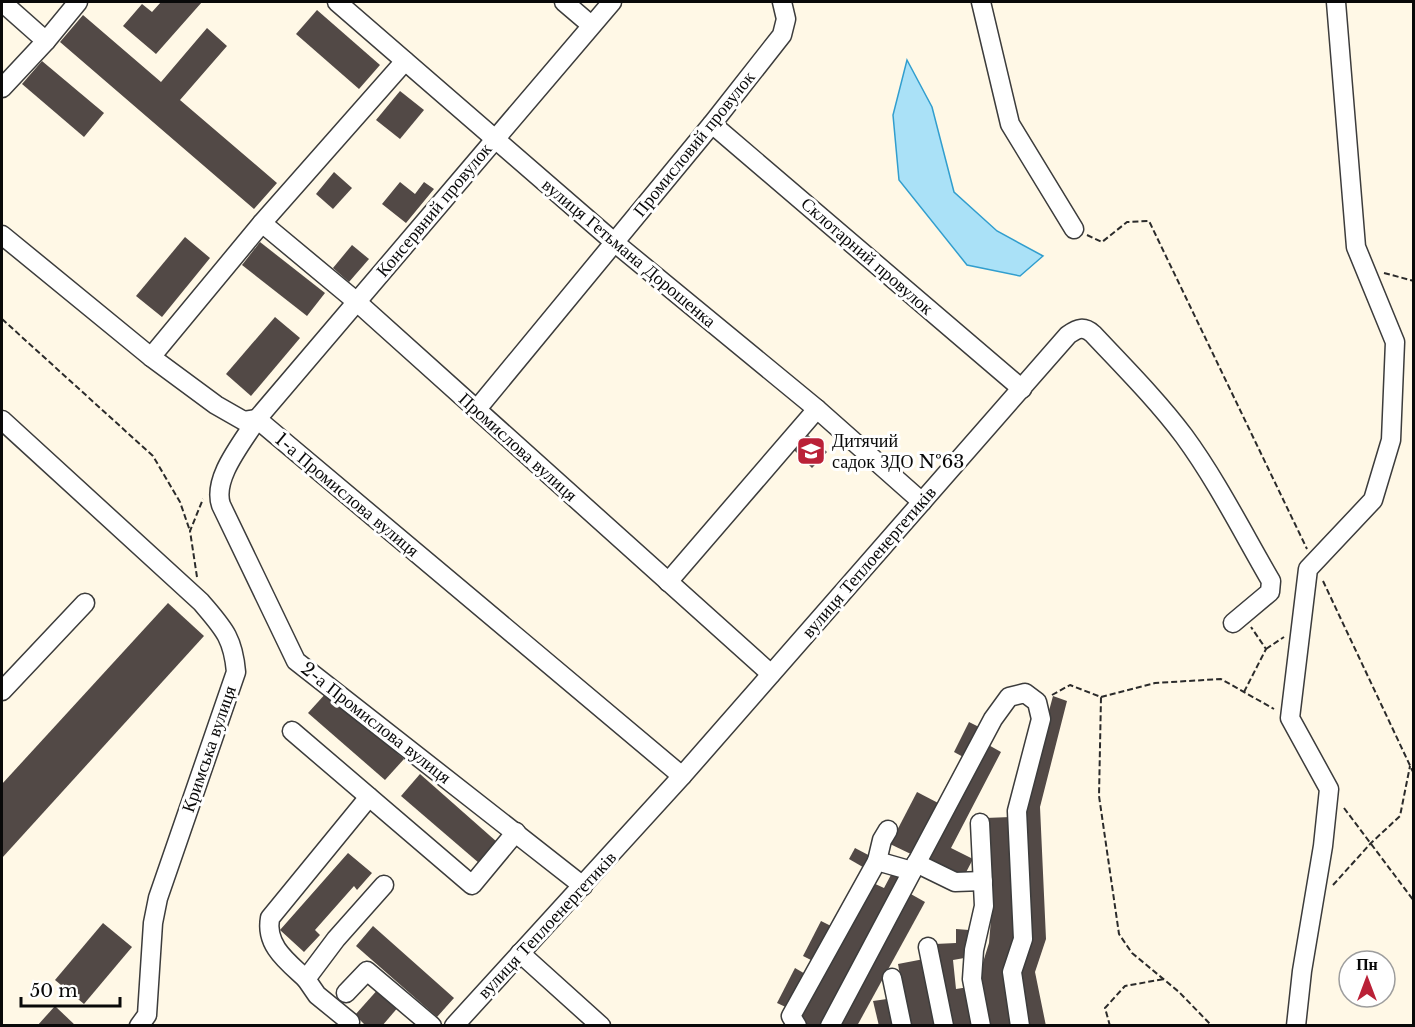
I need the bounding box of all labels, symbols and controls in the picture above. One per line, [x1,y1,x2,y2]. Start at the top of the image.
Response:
street label: Промисловий провулок [628,67,760,221]
street label: Консервний провулок [372,138,497,281]
street label: вулиця Гетьмана Дорошенка [538,174,720,332]
street label: Склотарний провулок [796,193,938,320]
street label: Промислова вулиця [454,388,582,506]
street label: 1-а Промислова вулиця [271,428,423,562]
place label: Дитячий садок ЗДО №63 [832,430,964,473]
school or university icon: Дитячий садок ЗДО №63 [795,435,827,467]
street label: вулиця Теплоенергетиків [797,482,941,642]
street label: 2-а Промислова вулиця [297,658,455,788]
street label: Кримська вулиця [177,683,241,815]
street label: вулиця Теплоенергетиків [473,847,621,1003]
north arrow [1337,949,1397,1009]
text: Пн [1356,954,1378,974]
scale bar [21,970,120,1008]
text: 50 m [30,980,78,1002]

